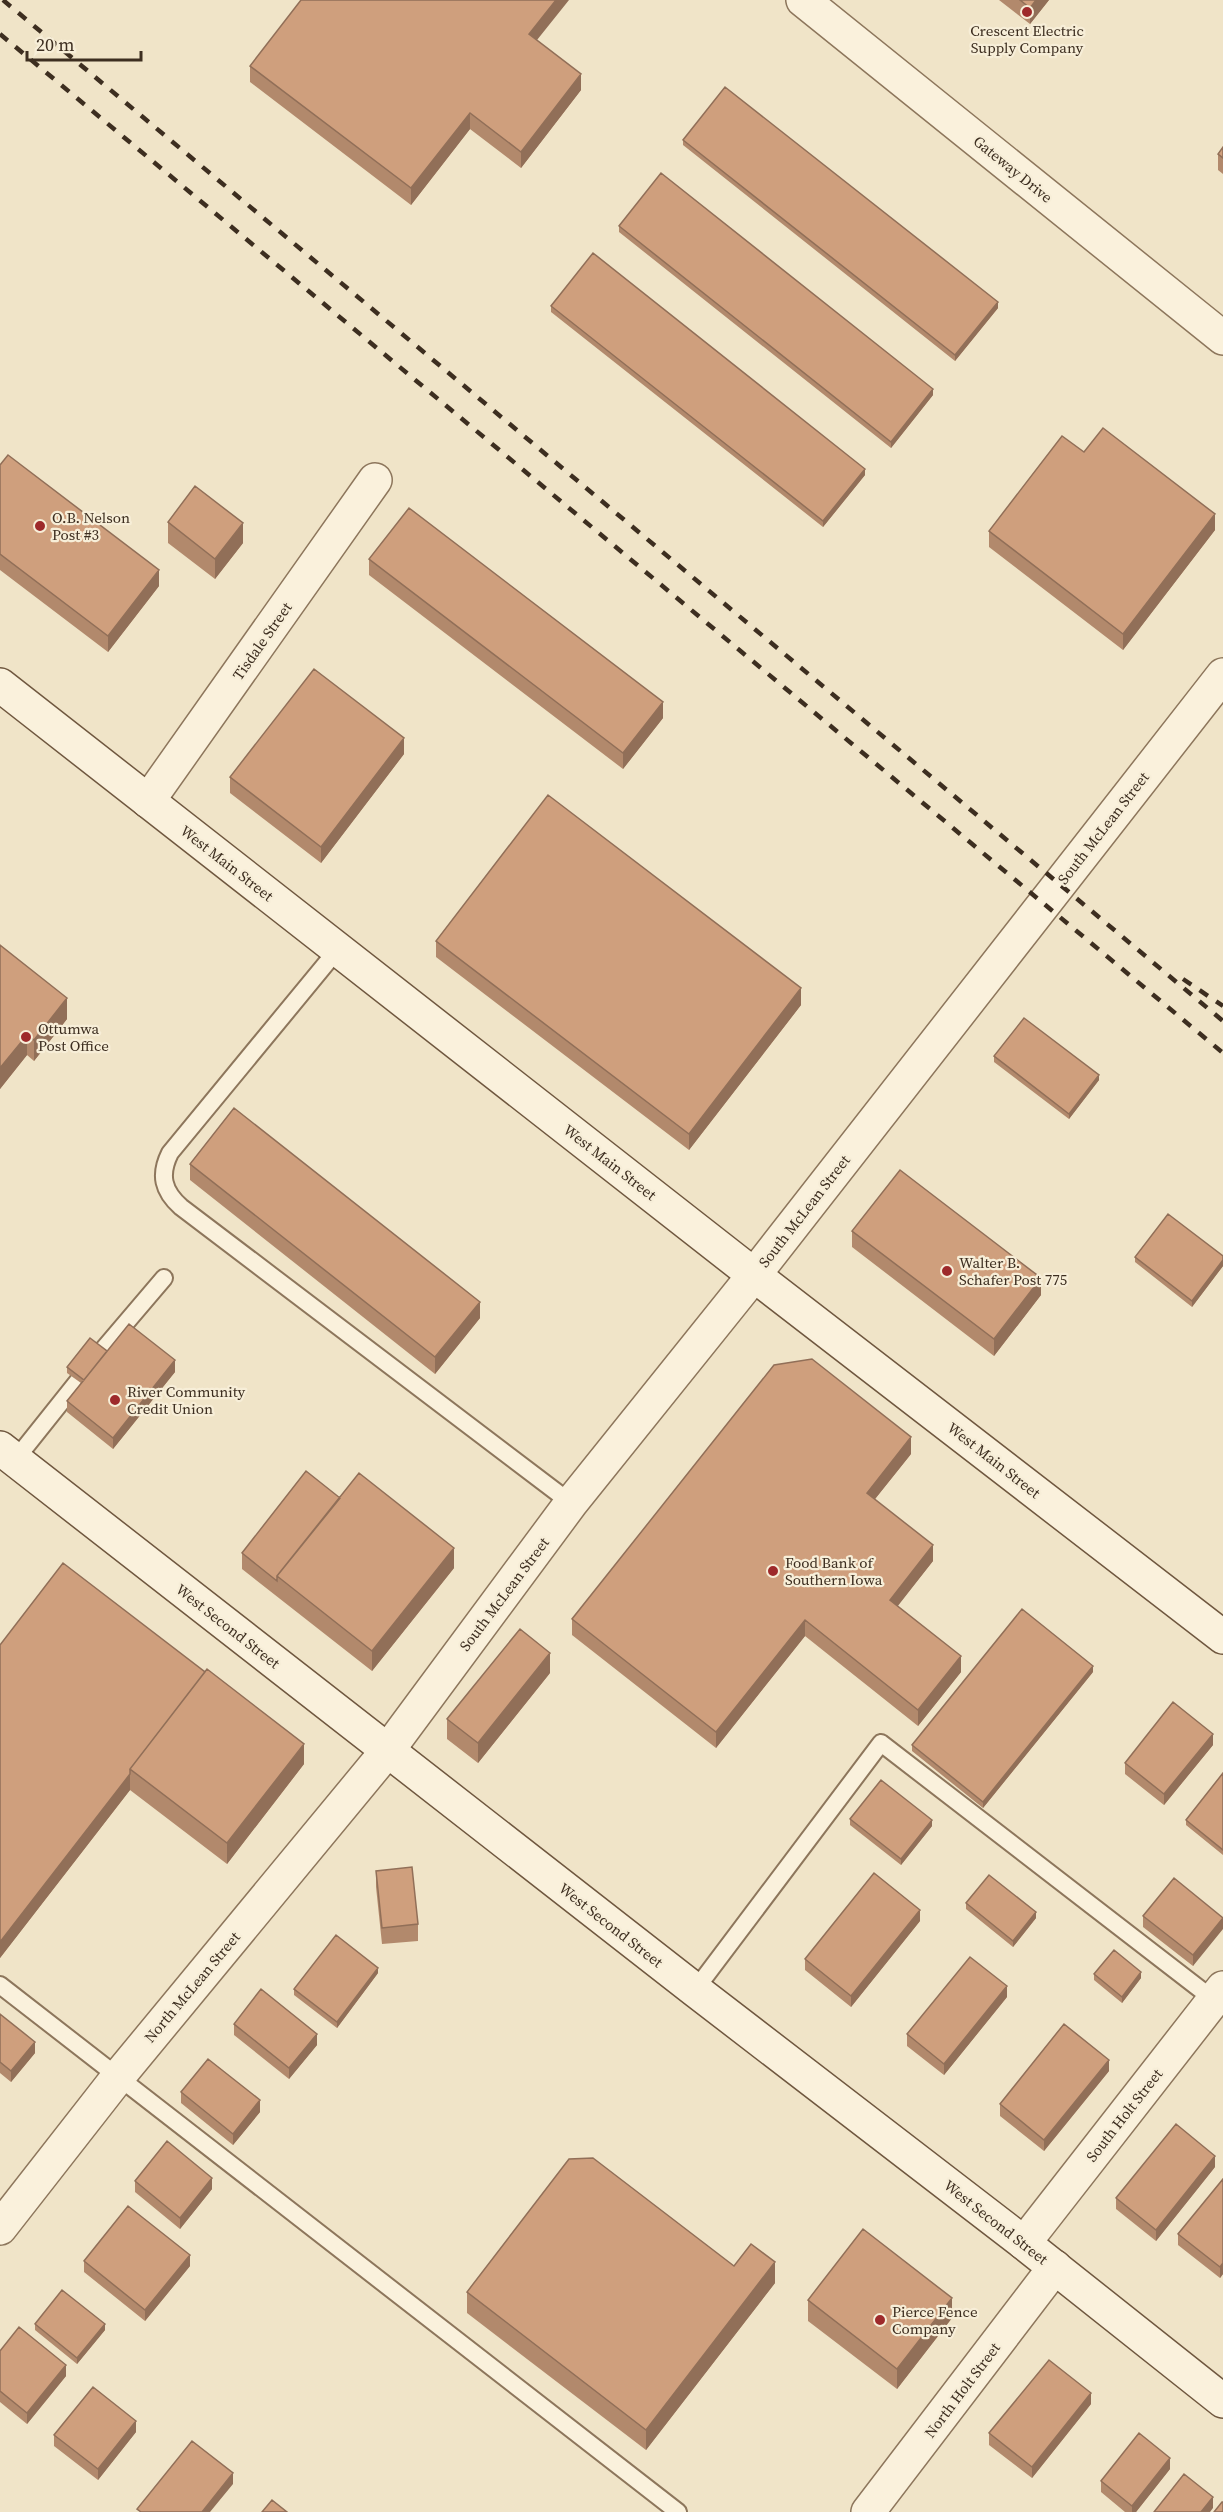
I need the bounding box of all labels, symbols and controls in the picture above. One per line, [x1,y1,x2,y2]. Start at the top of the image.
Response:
marker: Crescent Electric Supply Company [1020,5,1034,19]
place label: Crescent Electric Supply Company [970,20,1084,58]
scale bar [27,24,141,62]
text: 20 m [36,32,74,57]
street label: Gateway Drive [969,131,1057,208]
place label: O.B. Nelson Post #3 [52,507,130,545]
marker: O.B. Nelson Post #3 [33,519,47,533]
street label: Tisdale Street [227,598,297,684]
street label: South McLean Street [1052,767,1154,889]
street label: West Main Street [176,820,278,906]
place label: Ottumwa Post Office [38,1018,109,1056]
marker: Ottumwa Post Office [19,1030,33,1044]
street label: West Main Street [559,1119,661,1205]
street label: South McLean Street [753,1150,855,1272]
place label: Walter B. Schafer Post 775 [959,1252,1067,1290]
marker: Walter B. Schafer Post 775 [940,1264,954,1278]
place label: River Community Credit Union [127,1381,246,1419]
marker: River Community Credit Union [108,1393,122,1407]
street label: West Main Street [943,1417,1045,1503]
street label: South McLean Street [454,1533,554,1655]
place label: Food Bank of Southern Iowa [785,1552,883,1590]
marker: Food Bank of Southern Iowa [766,1564,780,1578]
street label: West Second Street [172,1579,284,1673]
street label: West Second Street [555,1878,667,1972]
street label: North McLean Street [139,1927,245,2047]
street label: South Holt Street [1081,2064,1167,2166]
street label: West Second Street [940,2175,1052,2269]
place label: Pierce Fence Company [892,2301,978,2339]
marker: Pierce Fence Company [873,2313,887,2327]
street label: North Holt Street [919,2338,1005,2442]

